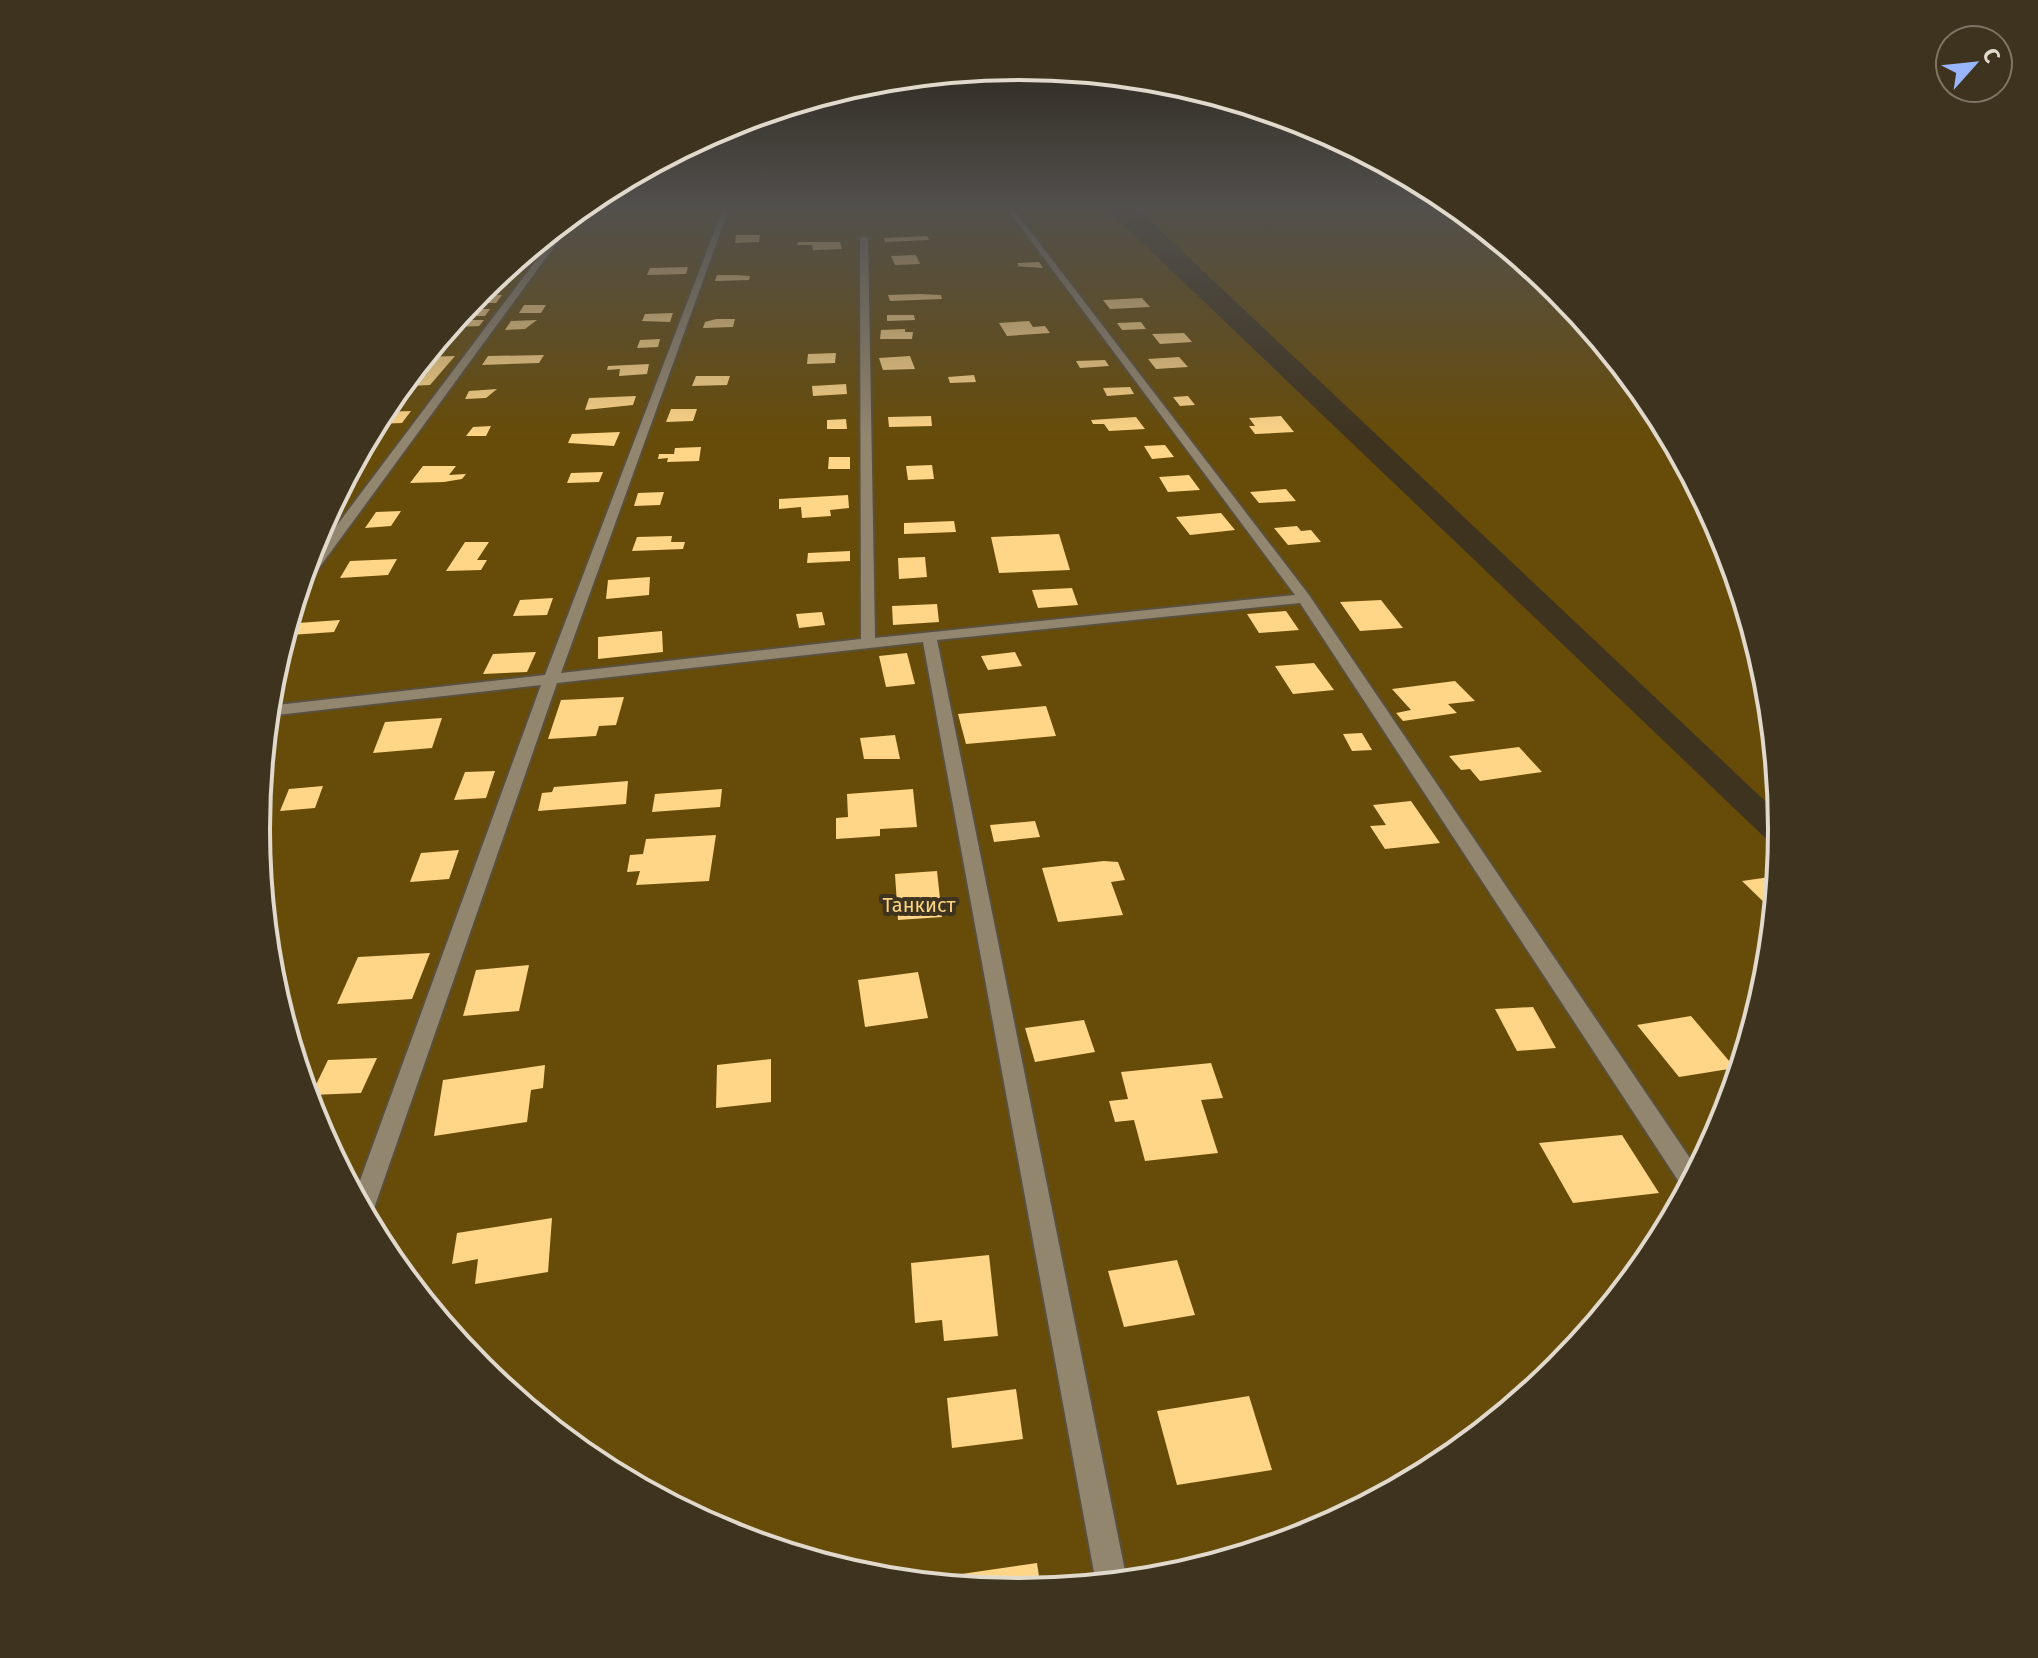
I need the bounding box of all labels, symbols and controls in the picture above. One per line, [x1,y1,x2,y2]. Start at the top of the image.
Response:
north arrow [1934,24,2014,104]
text: С [1976,43,2006,67]
park label: Танкист [882,893,956,917]

